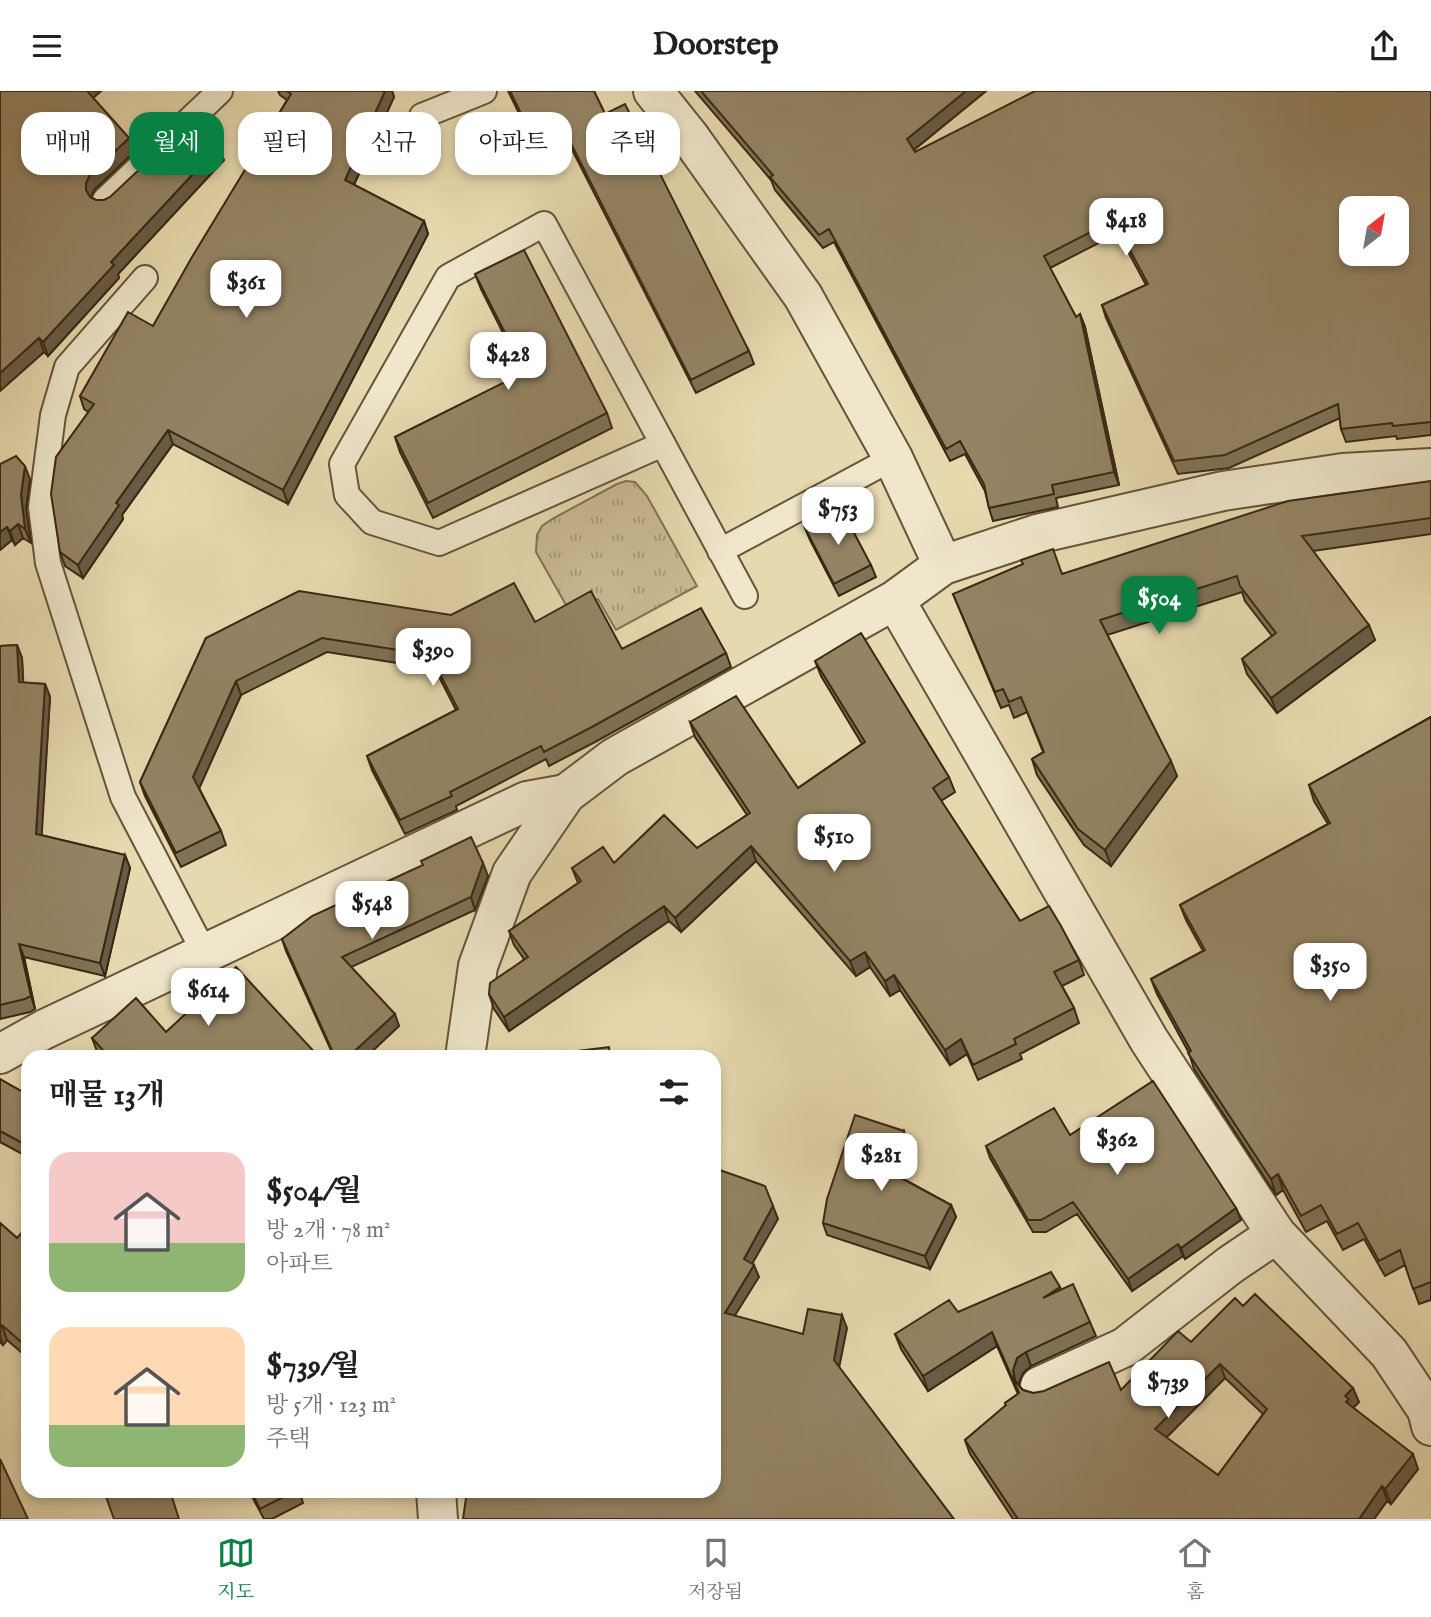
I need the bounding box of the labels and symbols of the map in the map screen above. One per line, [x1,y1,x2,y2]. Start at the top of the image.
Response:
north arrow [1339,196,1409,266]
pin: $418 [1085,199,1167,258]
pin: $361 [205,261,287,320]
pin: $428 [467,333,549,392]
pin: $753 [797,487,879,547]
pin: $504 [1118,577,1200,636]
pin: $390 [392,629,474,688]
pin: $510 [793,815,875,874]
pin: $548 [331,881,413,941]
pin: $350 [1289,943,1371,1003]
pin: $614 [167,969,249,1028]
pin: $362 [1076,1117,1158,1177]
pin: $281 [840,1133,922,1193]
pin: $739 [1127,1361,1209,1420]

